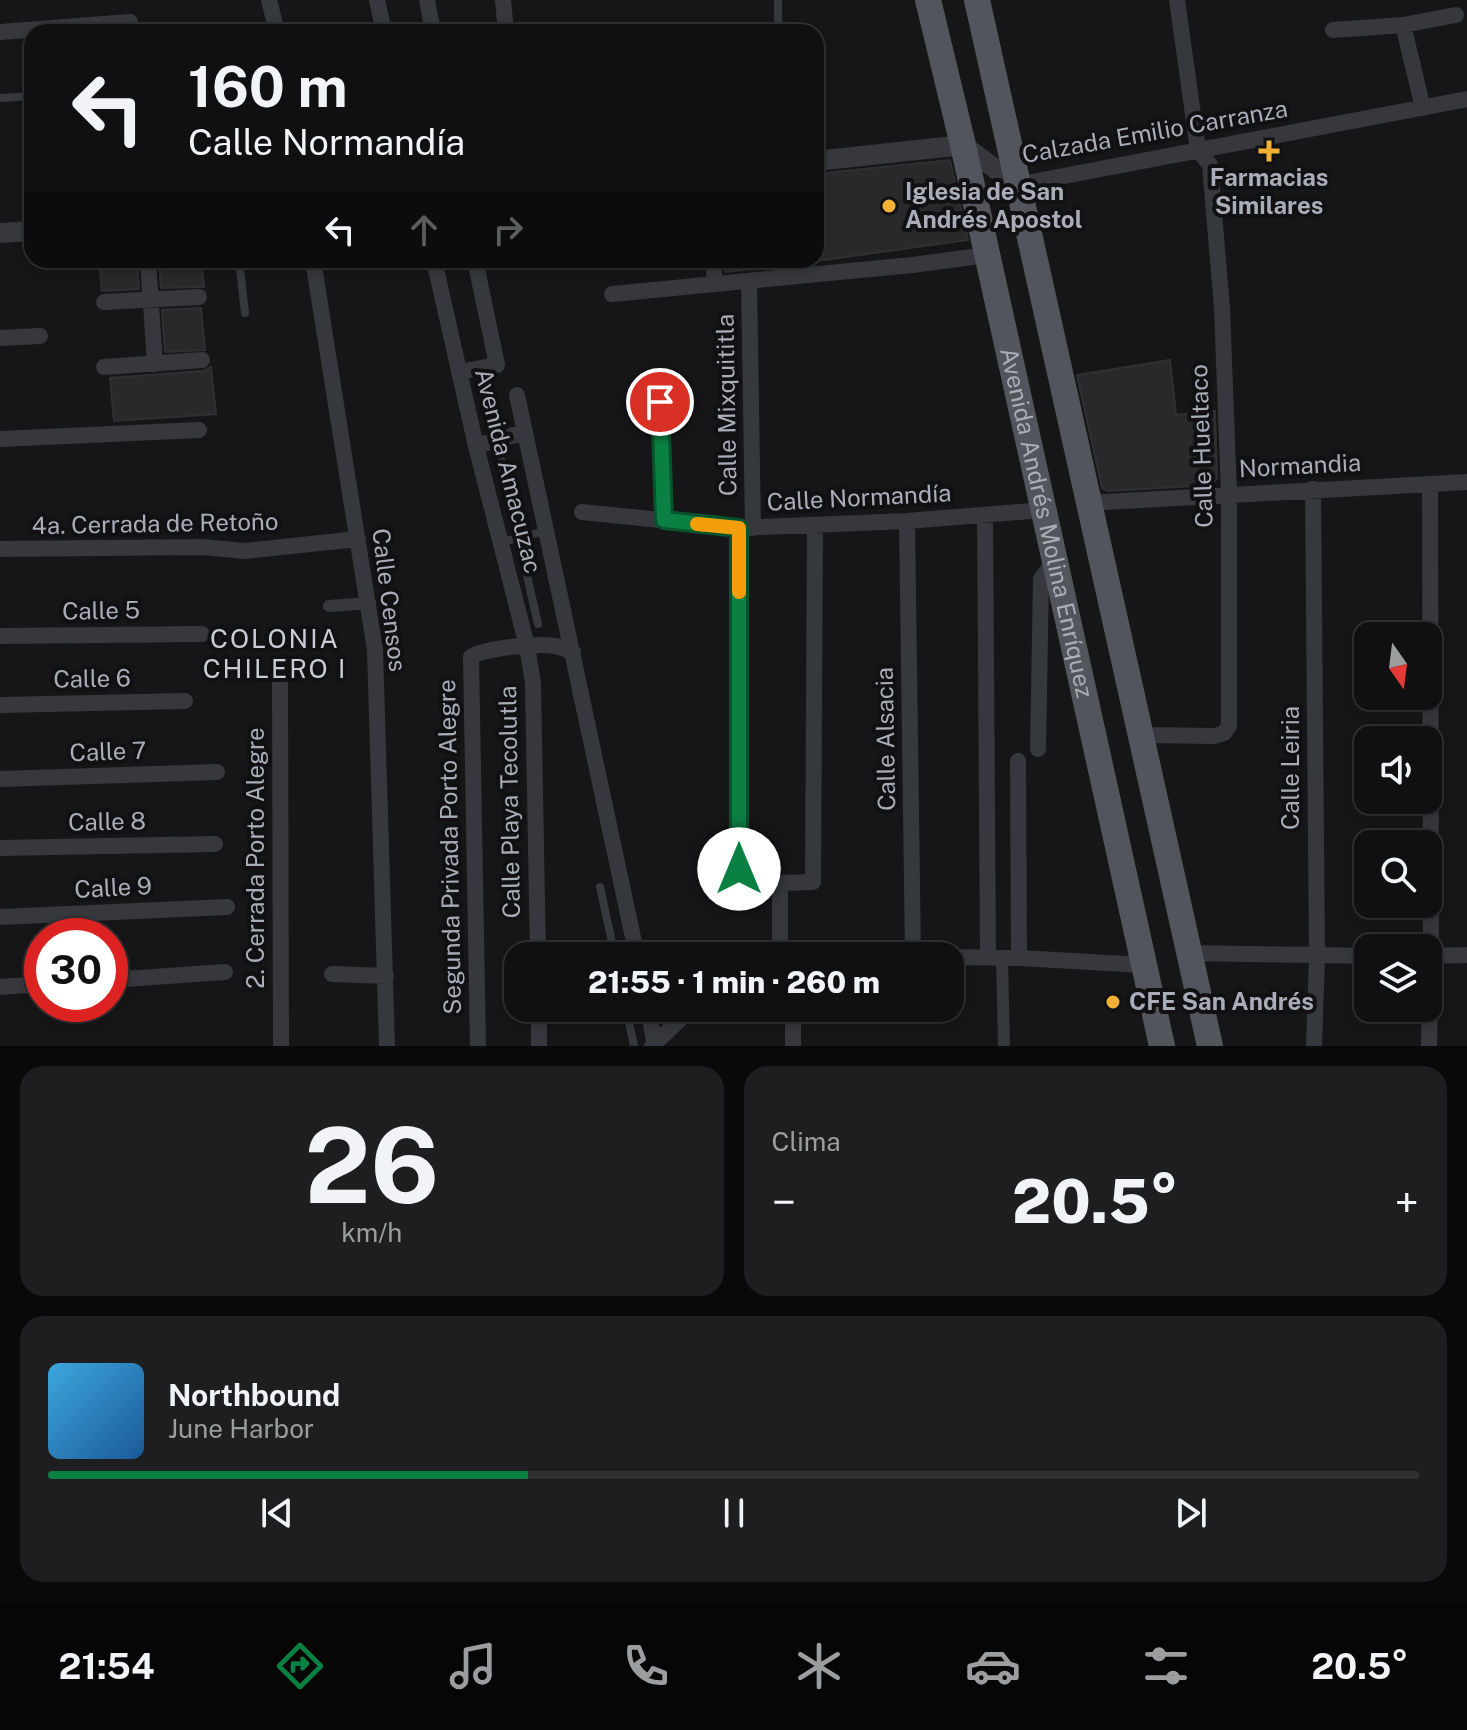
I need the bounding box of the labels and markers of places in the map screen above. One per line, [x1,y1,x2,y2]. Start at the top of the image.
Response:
marker: Farmacias Similares [1260,142,1278,160]
place label: Farmacias Similares [1210,163,1328,219]
place label: Iglesia de San Andrés Apostol [905,177,1083,233]
marker: Iglesia de San Andrés Apostol [880,197,898,215]
pin [626,368,694,436]
place label: CFE San Andrés [1129,987,1314,1015]
marker: CFE San Andrés [1104,993,1122,1011]

